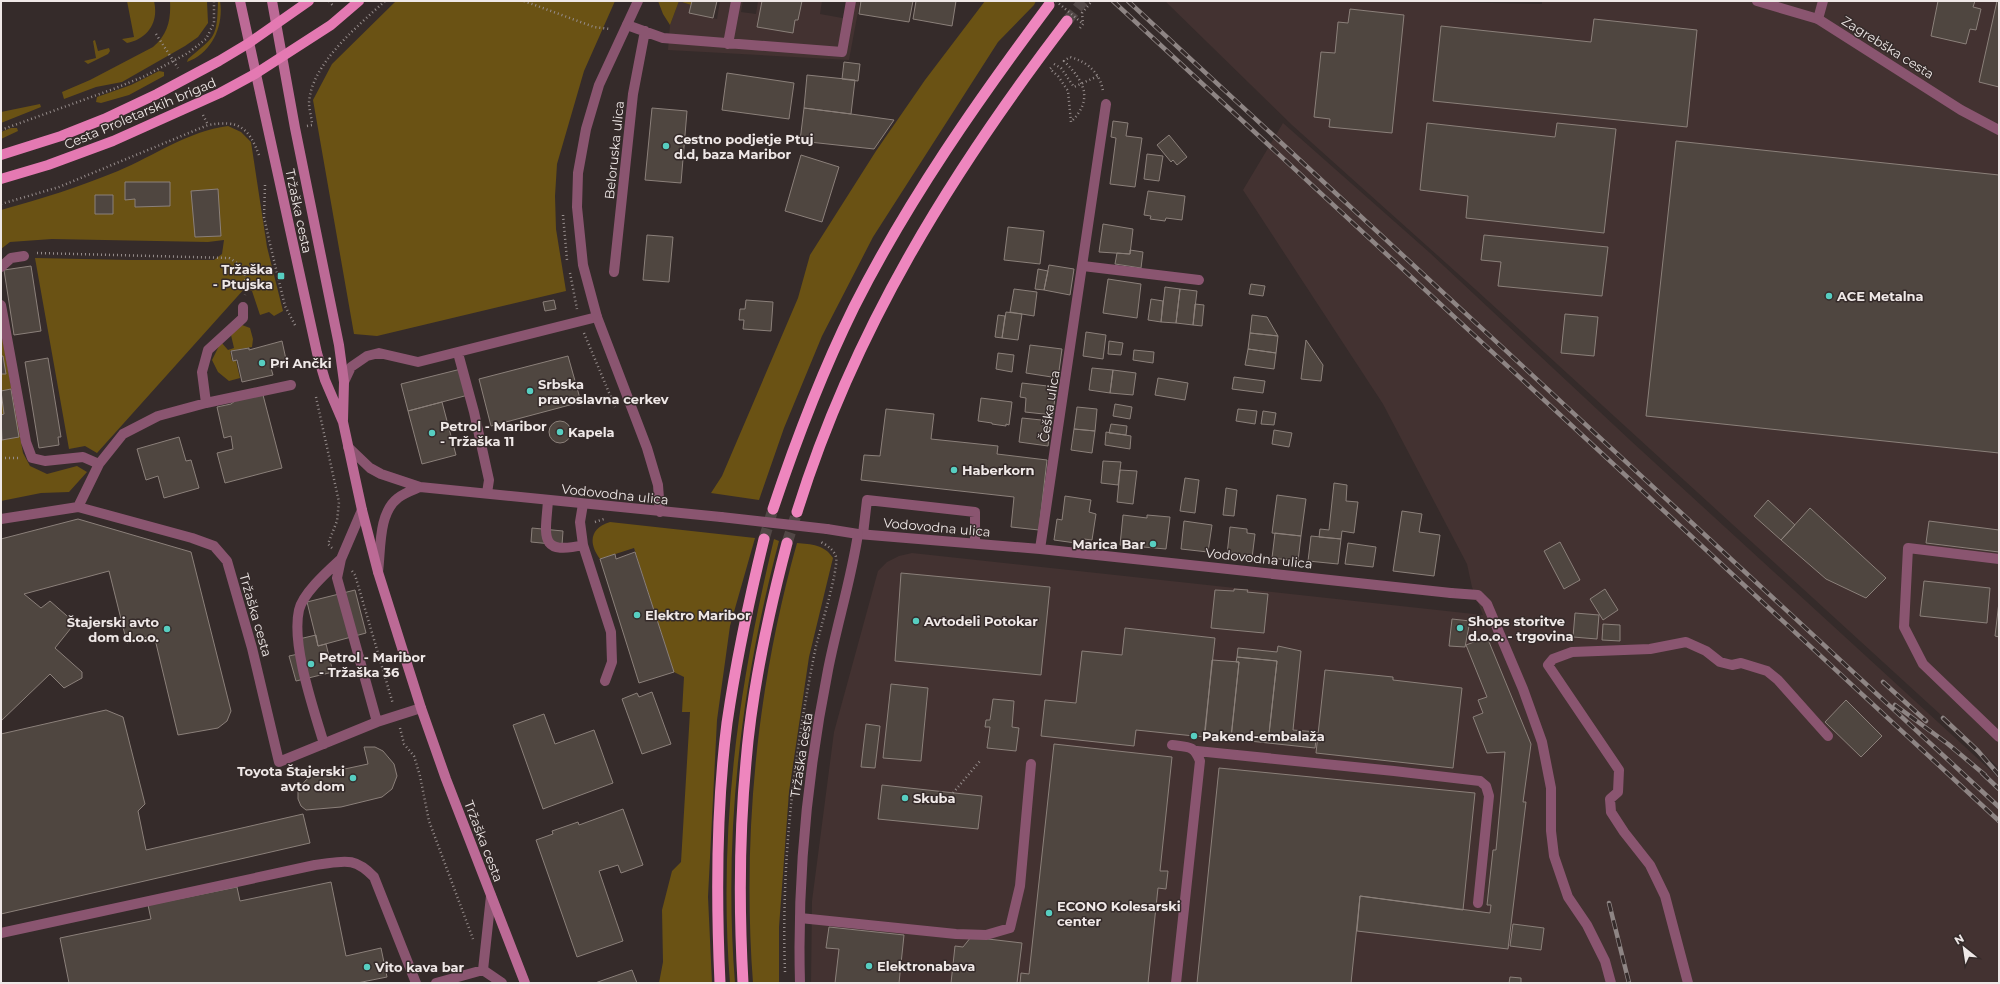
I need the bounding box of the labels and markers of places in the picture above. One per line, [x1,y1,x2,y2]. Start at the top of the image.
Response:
place label: Cestno podjetje Ptuj d.d, baza Maribor [674,131,814,162]
marker: Cestno podjetje Ptuj d.d, baza Maribor [661,141,671,151]
place label: Tržaška - Ptujska [213,261,273,292]
marker: Tržaška - Ptujska [276,271,286,281]
place label: ACE Metalna [1836,288,1924,304]
marker: ACE Metalna [1824,291,1834,301]
place label: Pri Ančki [270,355,332,371]
marker: Pri Ančki [257,358,267,368]
place label: Srbska pravoslavna cerkev [538,376,669,407]
marker: Srbska pravoslavna cerkev [525,386,535,396]
place label: Petrol - Maribor - Tržaška 11 [440,418,547,449]
place label: Kapela [568,424,615,440]
marker: Kapela [555,427,565,437]
marker: Petrol - Maribor - Tržaška 11 [427,428,437,438]
place label: Haberkorn [962,462,1035,478]
marker: Haberkorn [949,465,959,475]
place label: Marica Bar [1072,536,1145,552]
marker: Marica Bar [1148,539,1158,549]
place label: Elektro Maribor [645,607,751,623]
marker: Elektro Maribor [632,610,642,620]
place label: Avtodeli Potokar [923,613,1038,629]
place label: Shops storitve d.o.o. - trgovina [1468,613,1574,644]
place label: Štajerski avto dom d.o.o. [67,614,159,645]
marker: Avtodeli Potokar [911,616,921,626]
marker: Shops storitve d.o.o. - trgovina [1455,623,1465,633]
marker: Štajerski avto dom d.o.o. [162,624,172,634]
place label: Petrol - Maribor - Tržaška 36 [319,649,426,680]
marker: Petrol - Maribor - Tržaška 36 [306,659,316,669]
place label: Pakend-embalaža [1202,728,1325,744]
marker: Pakend-embalaža [1189,731,1199,741]
place label: Toyota Štajerski avto dom [237,763,345,794]
marker: Toyota Štajerski avto dom [348,773,358,783]
place label: Skuba [913,790,955,806]
marker: Skuba [900,793,910,803]
place label: ECONO Kolesarski center [1057,898,1181,929]
marker: ECONO Kolesarski center [1044,908,1054,918]
place label: Elektronabava [877,958,975,974]
place label: Vito kava bar [374,959,465,975]
marker: Elektronabava [864,961,874,971]
marker: Vito kava bar [362,962,372,972]

